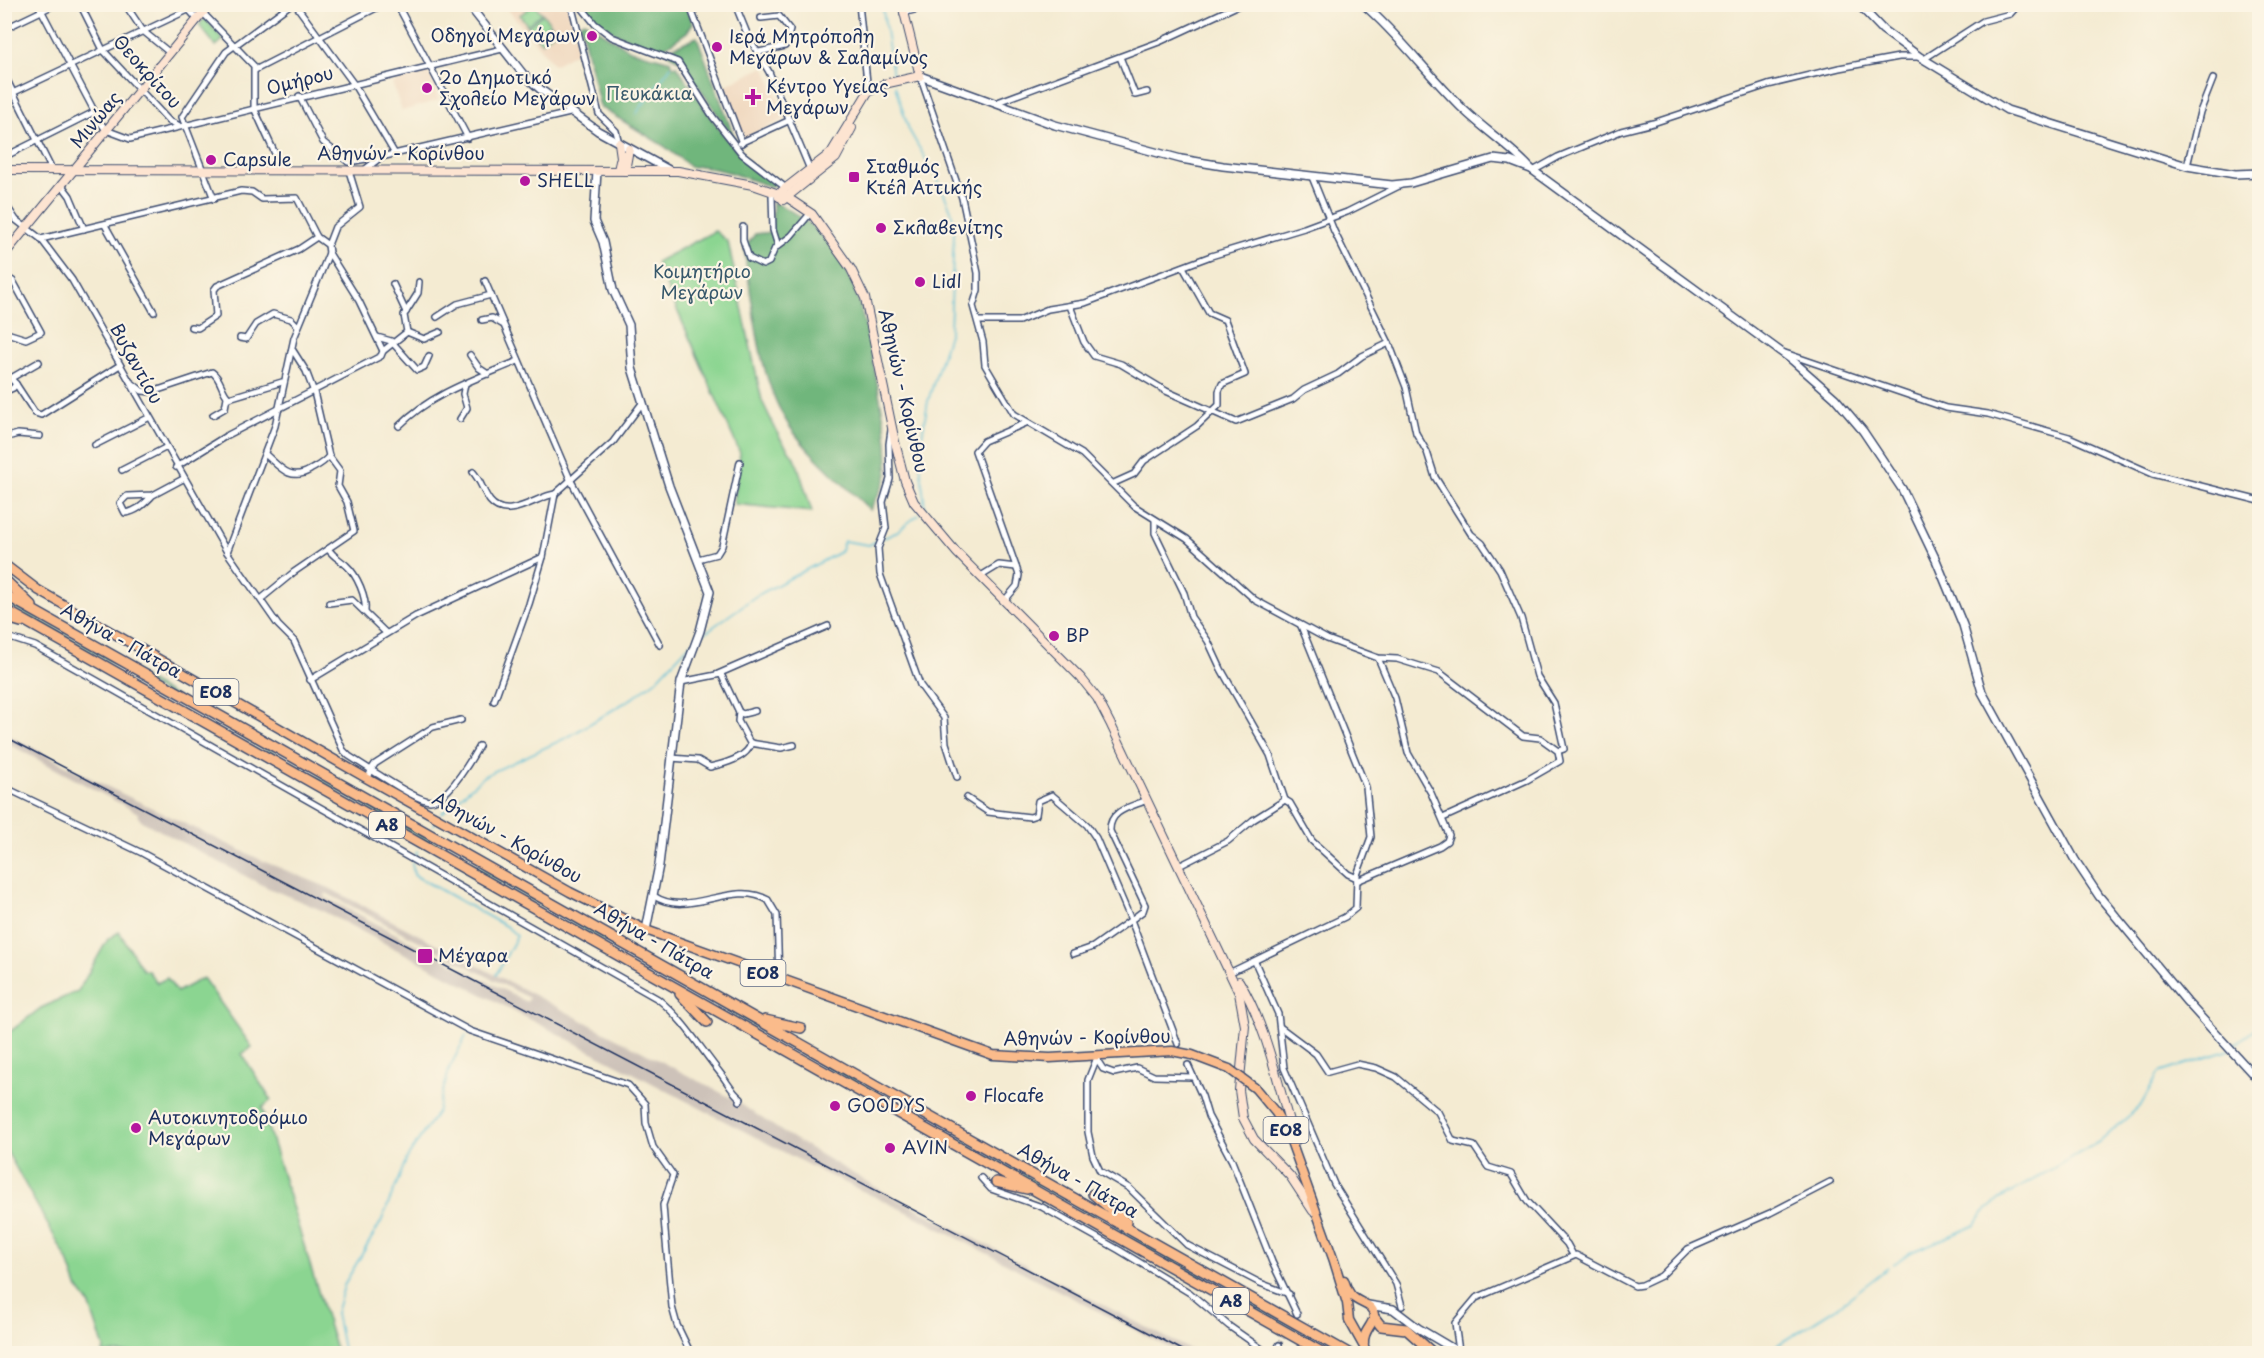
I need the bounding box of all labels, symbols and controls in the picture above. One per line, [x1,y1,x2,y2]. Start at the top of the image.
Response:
place label: Οδηγοί Μεγάρων [431,21,580,48]
place label: Ιερά Μητρόπολη Μεγάρων & Σαλαμίνος [729,22,928,70]
street label: Θεοκρίτου [108,28,189,114]
marker: Οδηγοί Μεγάρων [585,29,599,43]
marker: Ιερά Μητρόπολη Μεγάρων & Σαλαμίνος [710,40,724,54]
street label: Ομήρου [263,58,336,101]
place label: 2ο Δημοτικό Σχολείο Μεγάρων [439,63,596,111]
place label: Κέντρο Υγείας Μεγάρων [766,72,888,120]
park label: Πευκάκια [606,79,693,106]
marker: 2ο Δημοτικό Σχολείο Μεγάρων [420,81,434,95]
street label: Μινώας [63,85,127,153]
marker: Κέντρο Υγείας Μεγάρων [744,88,762,106]
street label: Αθηνών - Κορίνθου [317,139,485,166]
place label: Capsule [223,145,292,172]
place label: Σταθμός Κτέλ Αττικής [866,152,982,200]
marker: Capsule [204,153,218,167]
place label: SHELL [537,166,594,193]
marker: Σταθμός Κτέλ Αττικής [847,170,861,184]
marker: SHELL [518,174,532,188]
place label: Σκλαβενίτης [893,213,1003,240]
marker: Σκλαβενίτης [874,221,888,235]
park label: Κοιμητήριο Μεγάρων [653,257,751,305]
place label: Lidl [932,267,962,294]
marker: Lidl [913,275,927,289]
street label: Αθηνών - Κορίνθου [872,306,936,475]
street label: Βυζαντίου [104,318,170,408]
street label: Αθήνα - Πάτρα [56,595,187,684]
place label: BP [1066,621,1089,648]
marker: BP [1047,629,1061,643]
road number: ΕΟ8 [194,679,238,705]
street label: Αθηνών - Κορίνθου [428,784,587,889]
road number: Α8 [369,812,405,838]
street label: Αθήνα - Πάτρα [590,894,720,985]
place label: Μέγαρα [438,941,509,968]
marker: Μέγαρα [416,947,434,965]
road number: ΕΟ8 [740,960,786,986]
street label: Αθηνών - Κορίνθου [1003,1022,1171,1051]
place label: Flocafe [983,1081,1044,1108]
marker: Flocafe [964,1089,978,1103]
place label: GOODYS [847,1091,925,1118]
marker: GOODYS [828,1099,842,1113]
place label: Αυτοκινητοδρόμιο Μεγάρων [148,1103,308,1151]
road number: ΕΟ8 [1264,1117,1308,1143]
marker: Αυτοκινητοδρόμιο Μεγάρων [129,1121,143,1135]
place label: AVIN [902,1133,948,1160]
street label: Αθήνα - Πάτρα [1013,1135,1144,1224]
marker: AVIN [883,1141,897,1155]
road number: Α8 [1213,1288,1249,1314]

